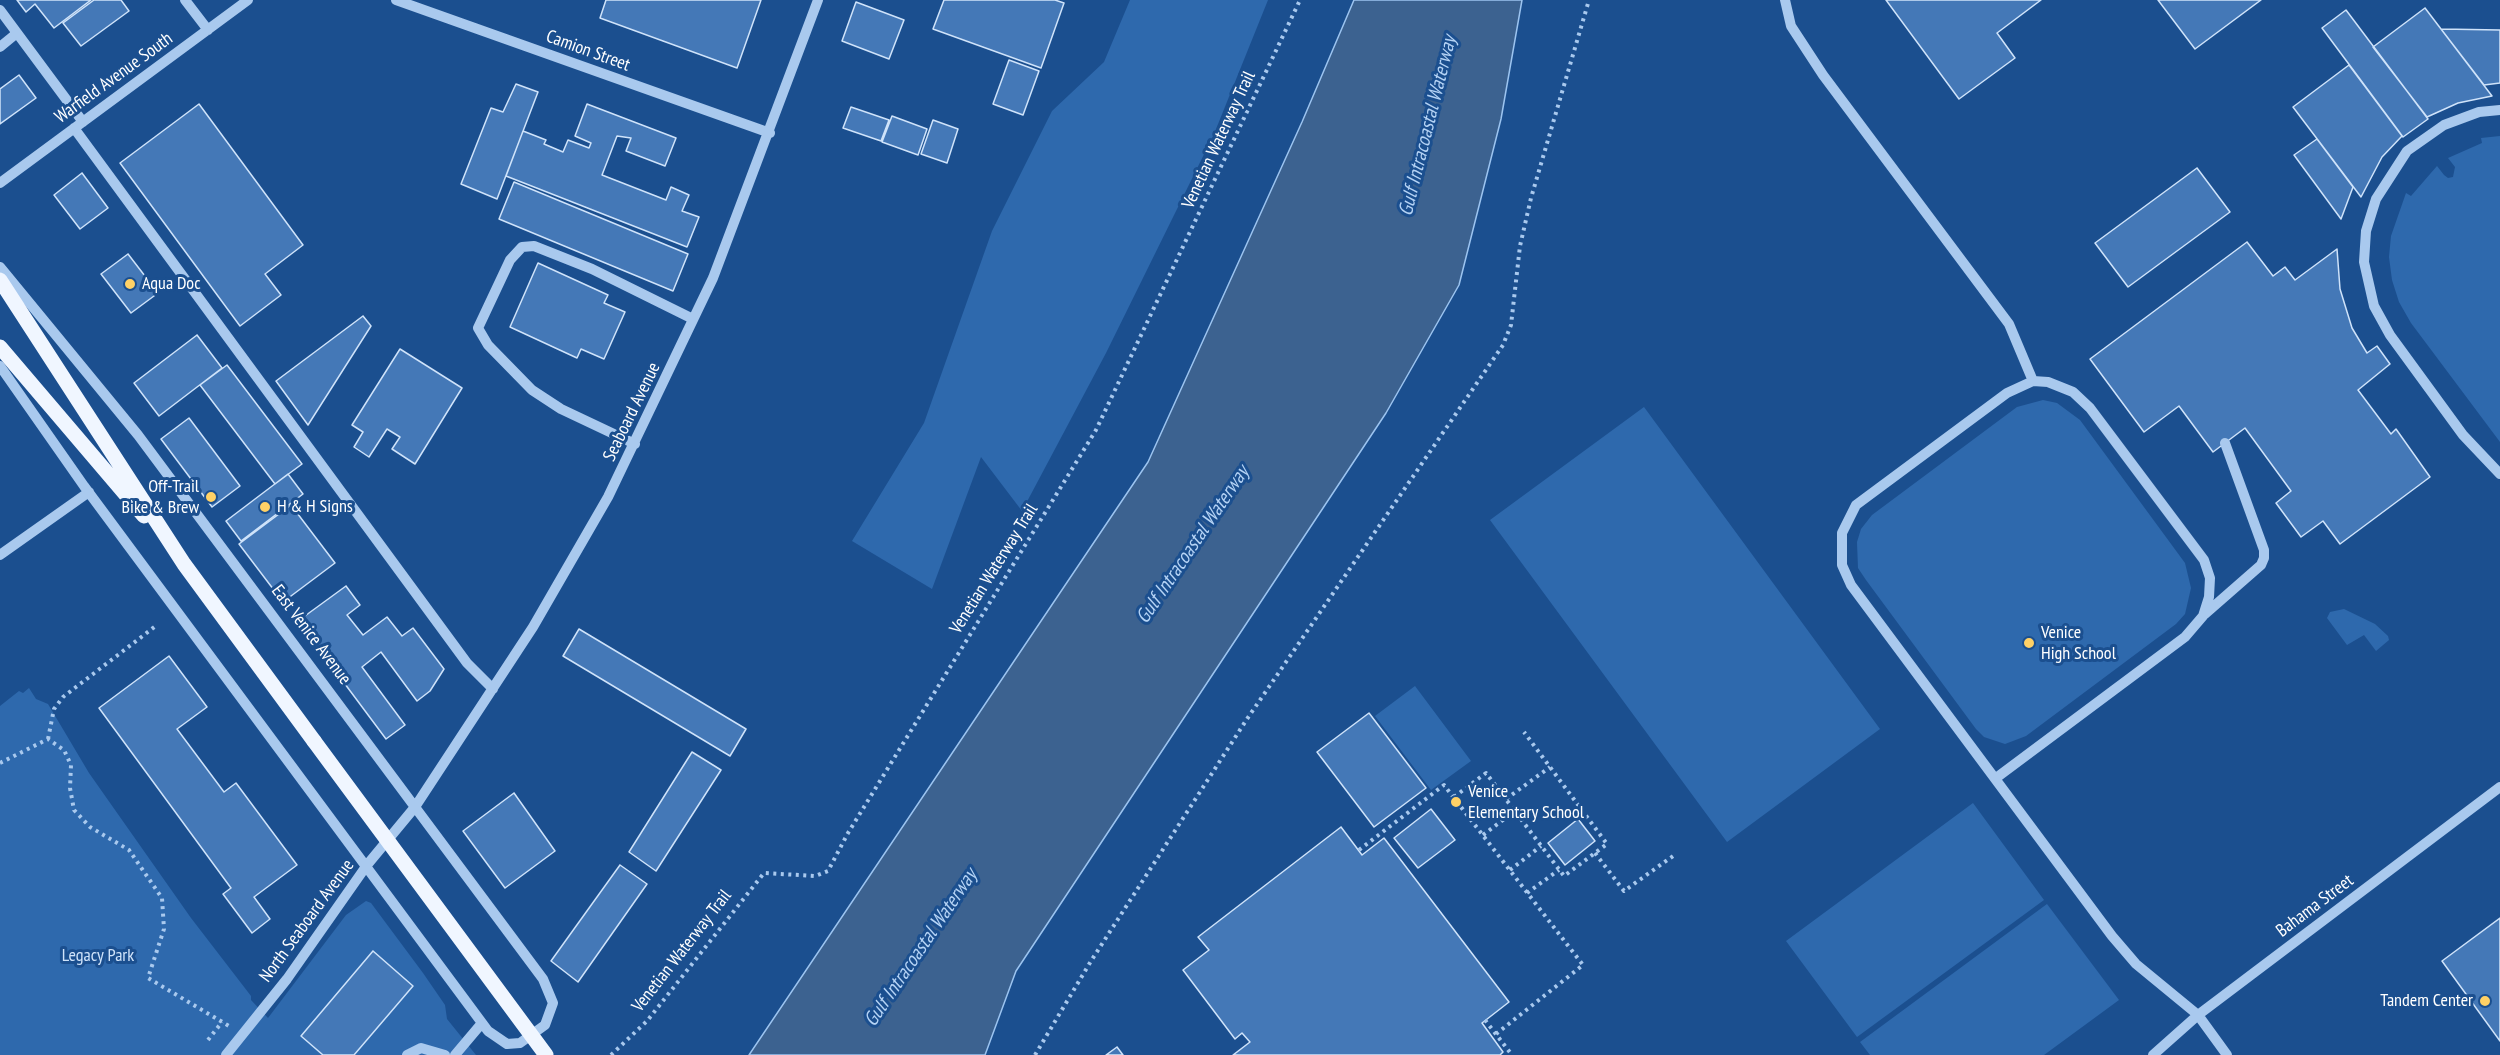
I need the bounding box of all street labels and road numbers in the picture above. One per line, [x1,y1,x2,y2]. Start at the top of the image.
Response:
street label: Camion Street [543,26,633,76]
street label: Warfield Avenue South [51,28,177,128]
street label: Venetian Waterway Trail [1178,68,1260,212]
street label: Seaboard Avenue [599,359,665,465]
street label: Venetian Waterway Trail [945,500,1043,638]
street label: East Venice Avenue [266,581,356,689]
street label: North Seaboard Avenue [255,855,359,987]
street label: Bahama Street [2272,870,2358,942]
street label: Venetian Waterway Trail [628,886,736,1016]

